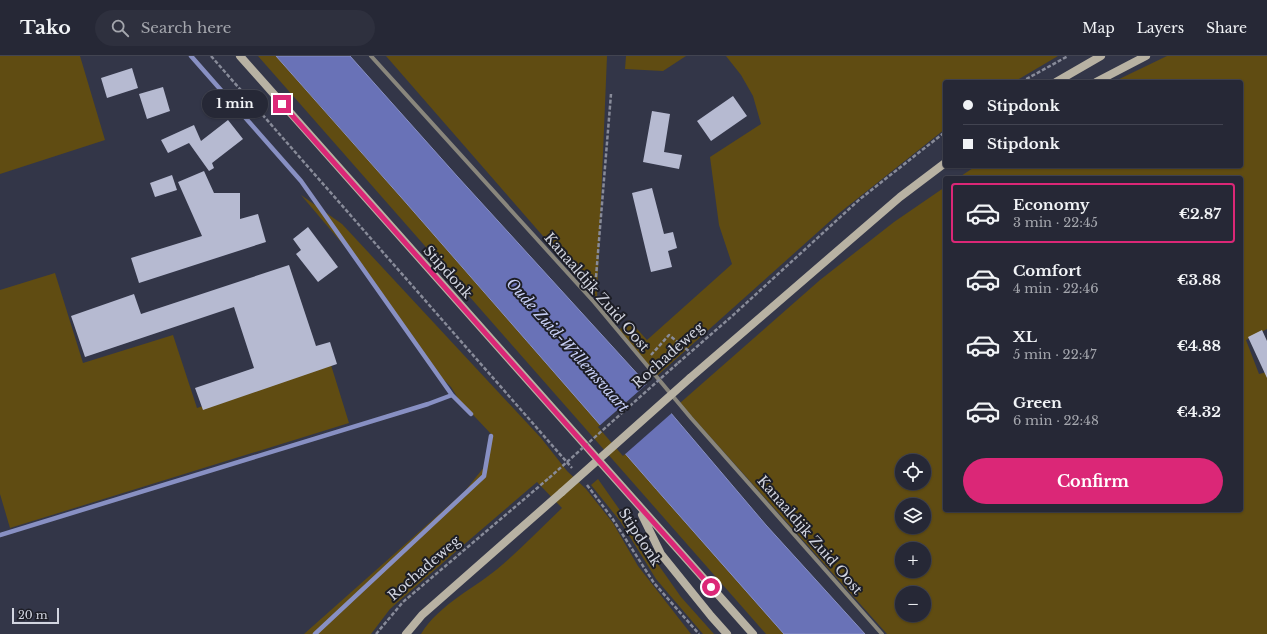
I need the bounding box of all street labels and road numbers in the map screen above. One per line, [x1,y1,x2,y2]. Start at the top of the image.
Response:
street label: Kanaaldijk Zuid Oost [540,229,654,356]
street label: Stipdonk [419,242,477,303]
street label: Rochadeweg [628,318,708,392]
street label: Kanaaldijk Zuid Oost [753,472,867,599]
street label: Stipdonk [615,505,666,570]
street label: Rochadeweg [384,531,464,604]

